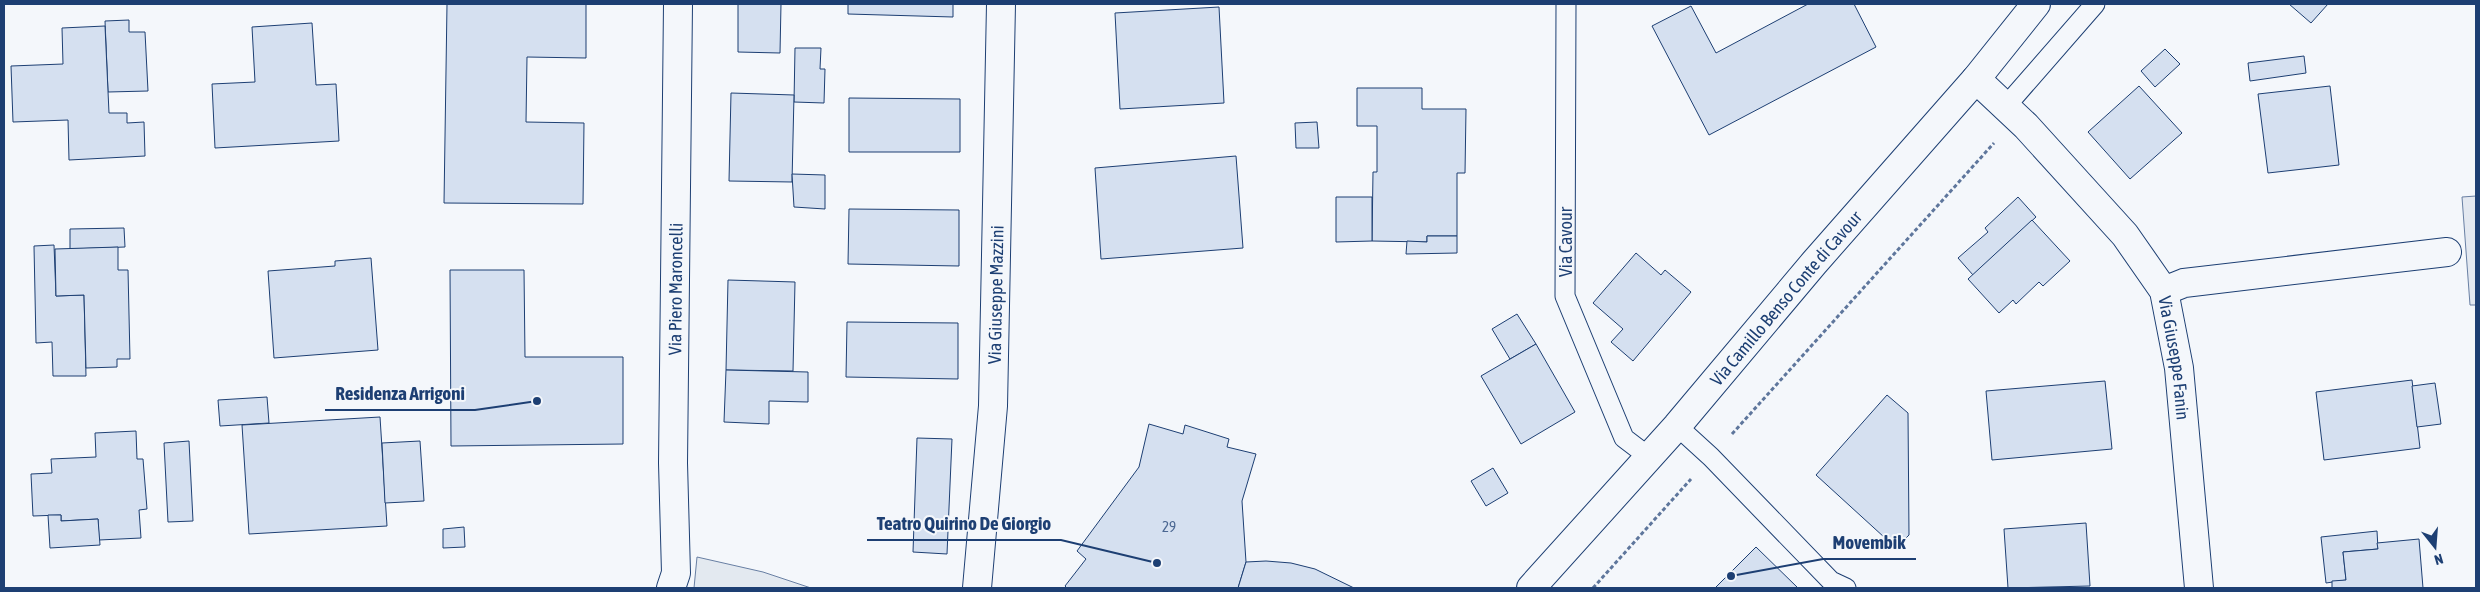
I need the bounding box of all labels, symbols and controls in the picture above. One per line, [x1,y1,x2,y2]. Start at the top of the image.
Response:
street label: Via Cavour [1555,206,1576,277]
street label: Via Camillo Benso Conte di Cavour [1705,206,1866,390]
street label: Via Piero Maroncelli [664,223,686,355]
street label: Via Giuseppe Mazzini [983,225,1007,364]
street label: Via Giuseppe Fanin [2155,294,2194,421]
callout: Residenza Arrigoni [325,376,475,410]
text: Residenza Arrigoni [335,382,465,404]
callout: Teatro Quirino De Giorgio [867,506,1061,540]
text: Teatro Quirino De Giorgio [877,512,1051,534]
house number: 29 [1162,518,1176,535]
north arrow [2410,522,2460,572]
callout: Movembik [1823,525,1916,559]
text: Movembik [1832,531,1906,553]
text: N [2433,551,2445,568]

